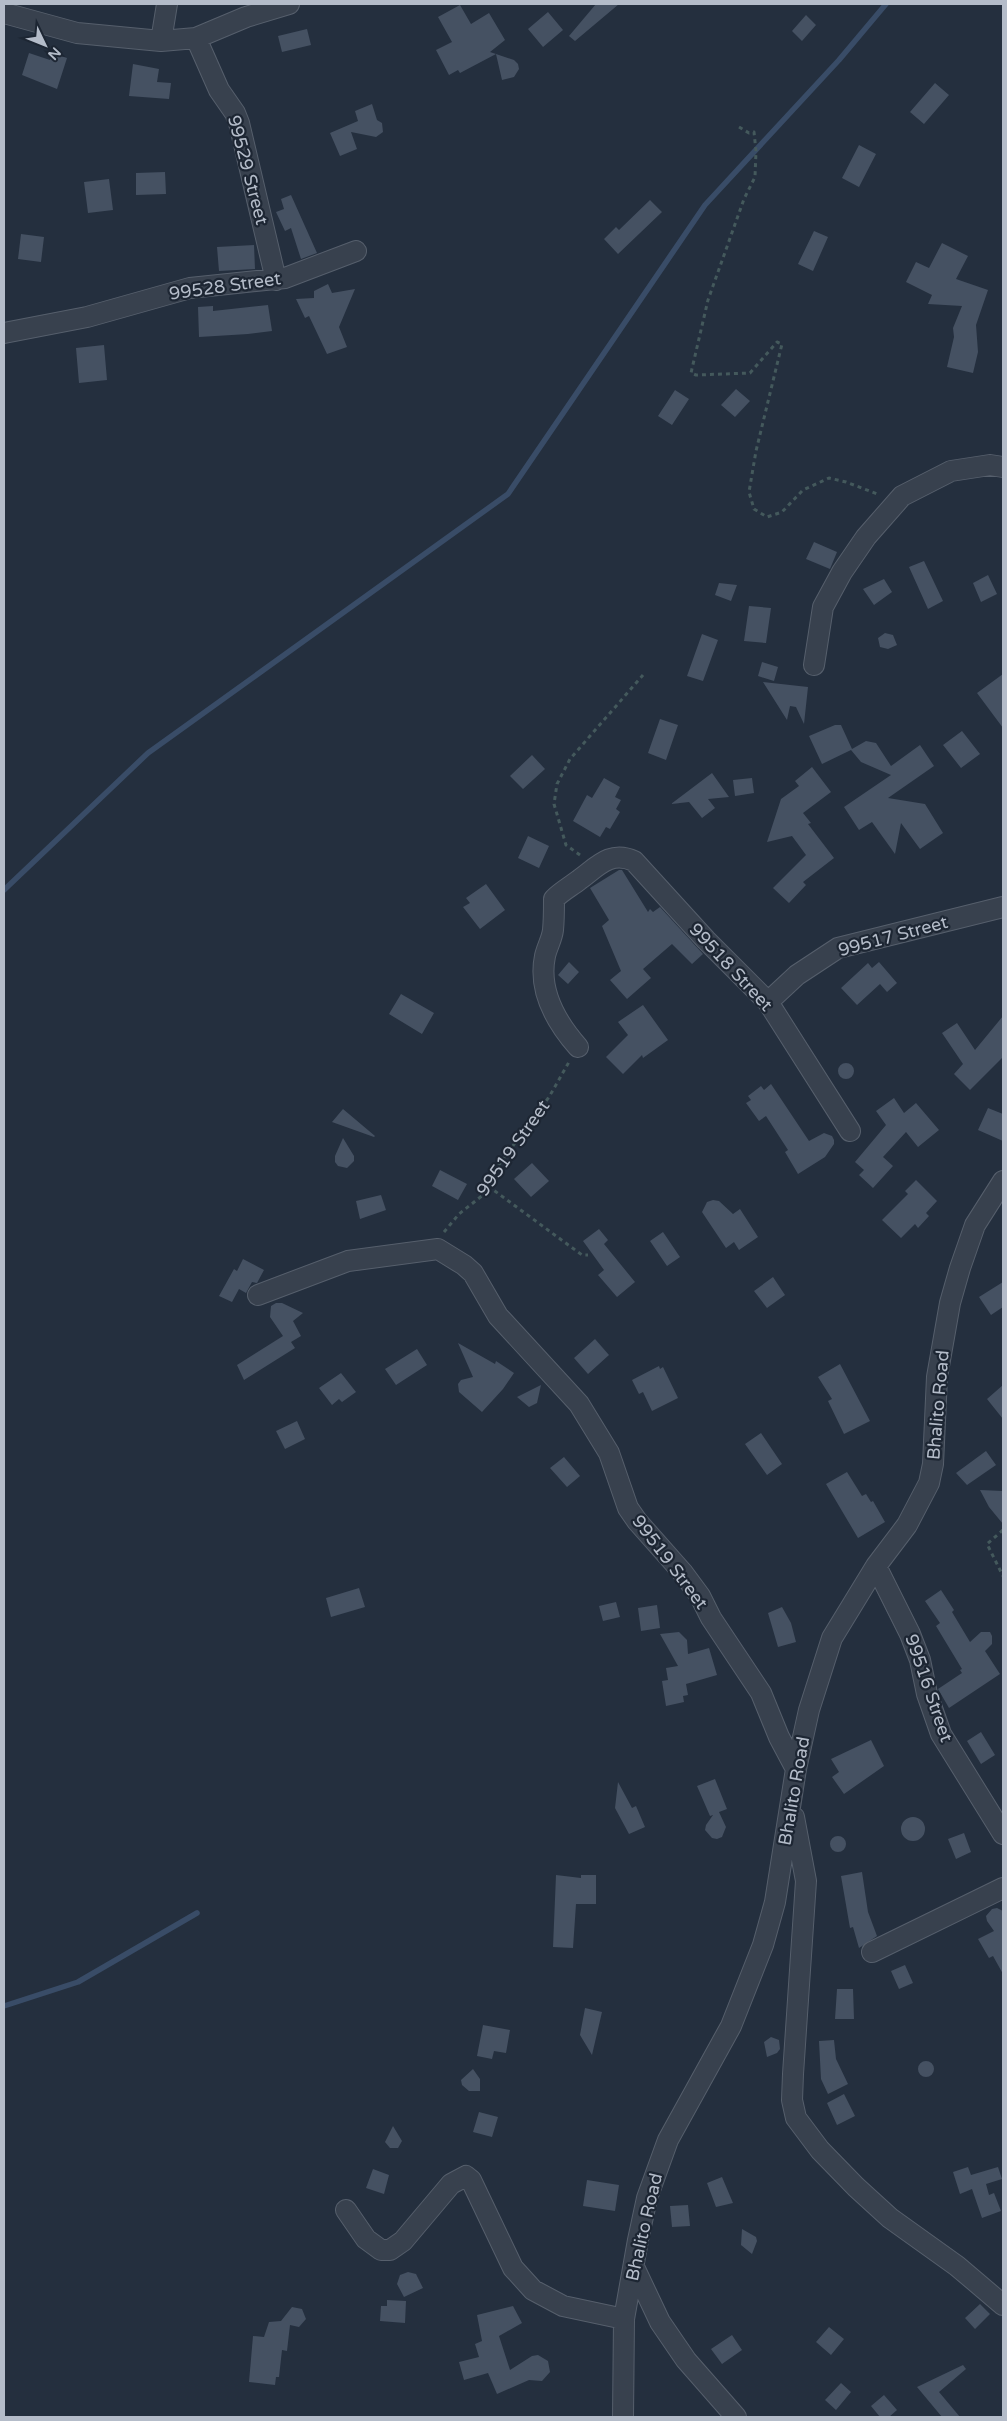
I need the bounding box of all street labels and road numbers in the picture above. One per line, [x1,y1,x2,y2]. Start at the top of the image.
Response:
street label: 99529 Street [223,113,273,227]
street label: 99528 Street [168,267,282,305]
street label: 99517 Street [836,911,950,961]
street label: 99518 Street [685,918,778,1016]
street label: 99519 Street [472,1095,554,1200]
street label: Bhalito Road [922,1349,954,1461]
street label: 99519 Street [627,1510,713,1614]
street label: 99516 Street [900,1631,958,1745]
street label: Bhalito Road [774,1735,814,1847]
street label: Bhalito Road [621,2171,667,2283]

